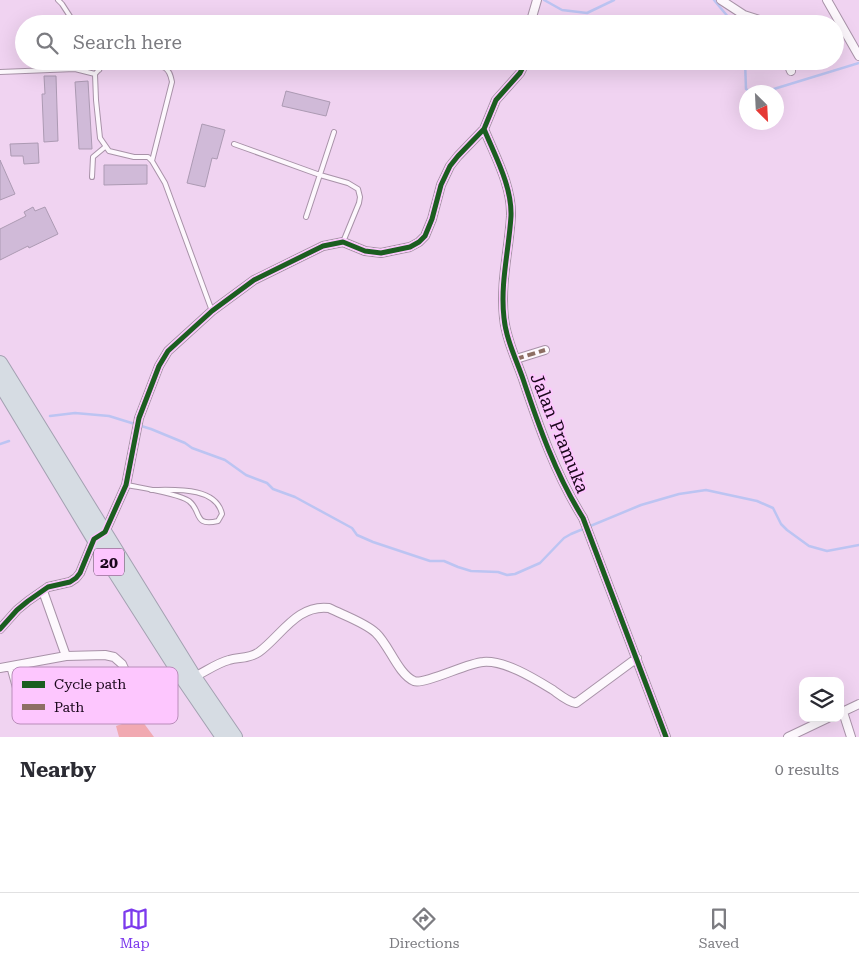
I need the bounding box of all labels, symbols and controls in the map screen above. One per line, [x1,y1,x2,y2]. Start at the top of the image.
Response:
search box [15,15,844,70]
icon: search [33,29,61,57]
text: Search here [73,31,182,54]
north arrow [739,85,784,130]
street label: Jalan Pramuka [526,370,594,496]
road number: 20 [94,548,124,576]
legend [12,667,178,724]
text: Cycle path [54,676,126,692]
map controls [799,677,844,722]
button: layers [799,677,844,722]
text: Path [54,699,84,715]
text: Nearby [20,758,96,782]
text: 0 results [775,760,839,779]
tab: Map [120,905,150,951]
tab: Directions [389,905,459,951]
tab: Saved [699,905,739,951]

